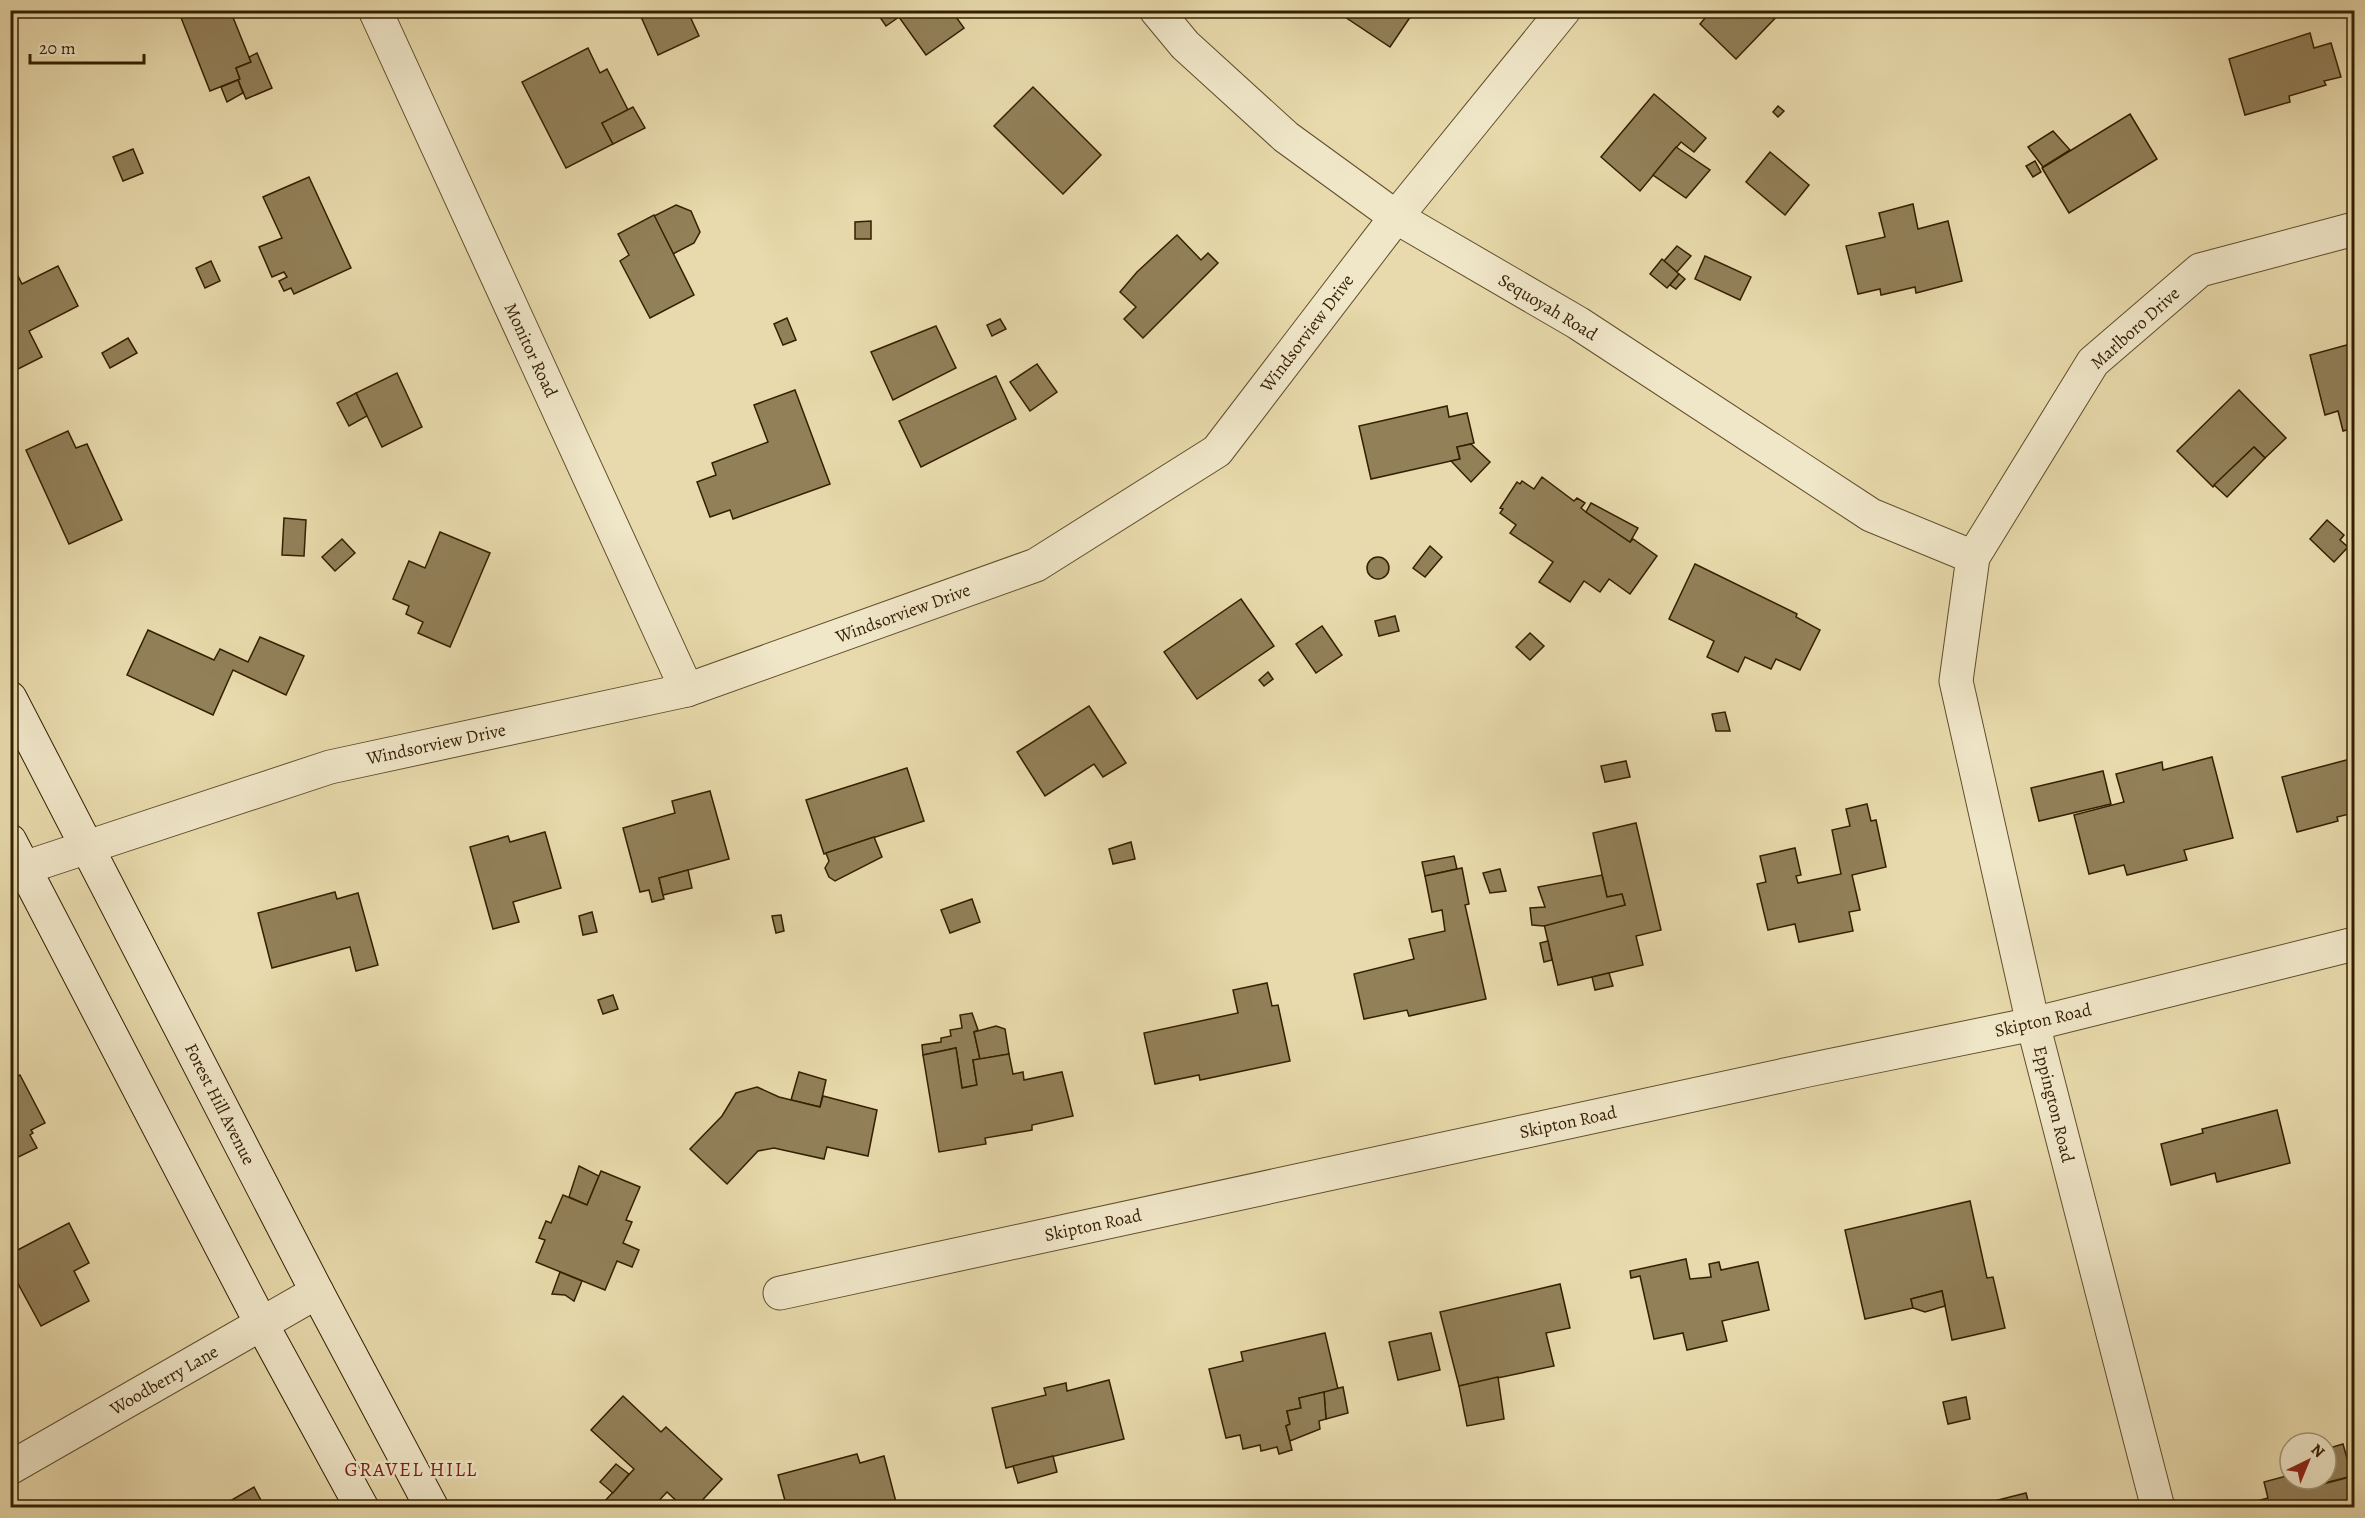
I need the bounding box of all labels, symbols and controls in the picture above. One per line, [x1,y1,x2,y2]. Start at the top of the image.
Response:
scale bar [30,27,144,65]
text: 20 m [39,36,76,60]
street label: Sequoyah Road [1494,268,1602,346]
street label: Windsorview Drive [1254,269,1359,398]
street label: Marlboro Drive [2085,281,2185,375]
street label: Monitor Road [499,299,563,401]
street label: Windsorview Drive [831,577,974,649]
street label: Windsorview Drive [363,718,508,771]
street label: Skipton Road [1992,997,2094,1043]
street label: Forest Hill Avenue [179,1039,261,1169]
street label: Eppington Road [2028,1043,2080,1165]
street label: Skipton Road [1517,1100,1619,1144]
street label: Skipton Road [1042,1203,1144,1247]
street label: Woodberry Lane [105,1339,223,1421]
north arrow [2278,1431,2338,1491]
text: N [2306,1439,2330,1463]
district label: GRAVEL HILL [344,1456,478,1483]

